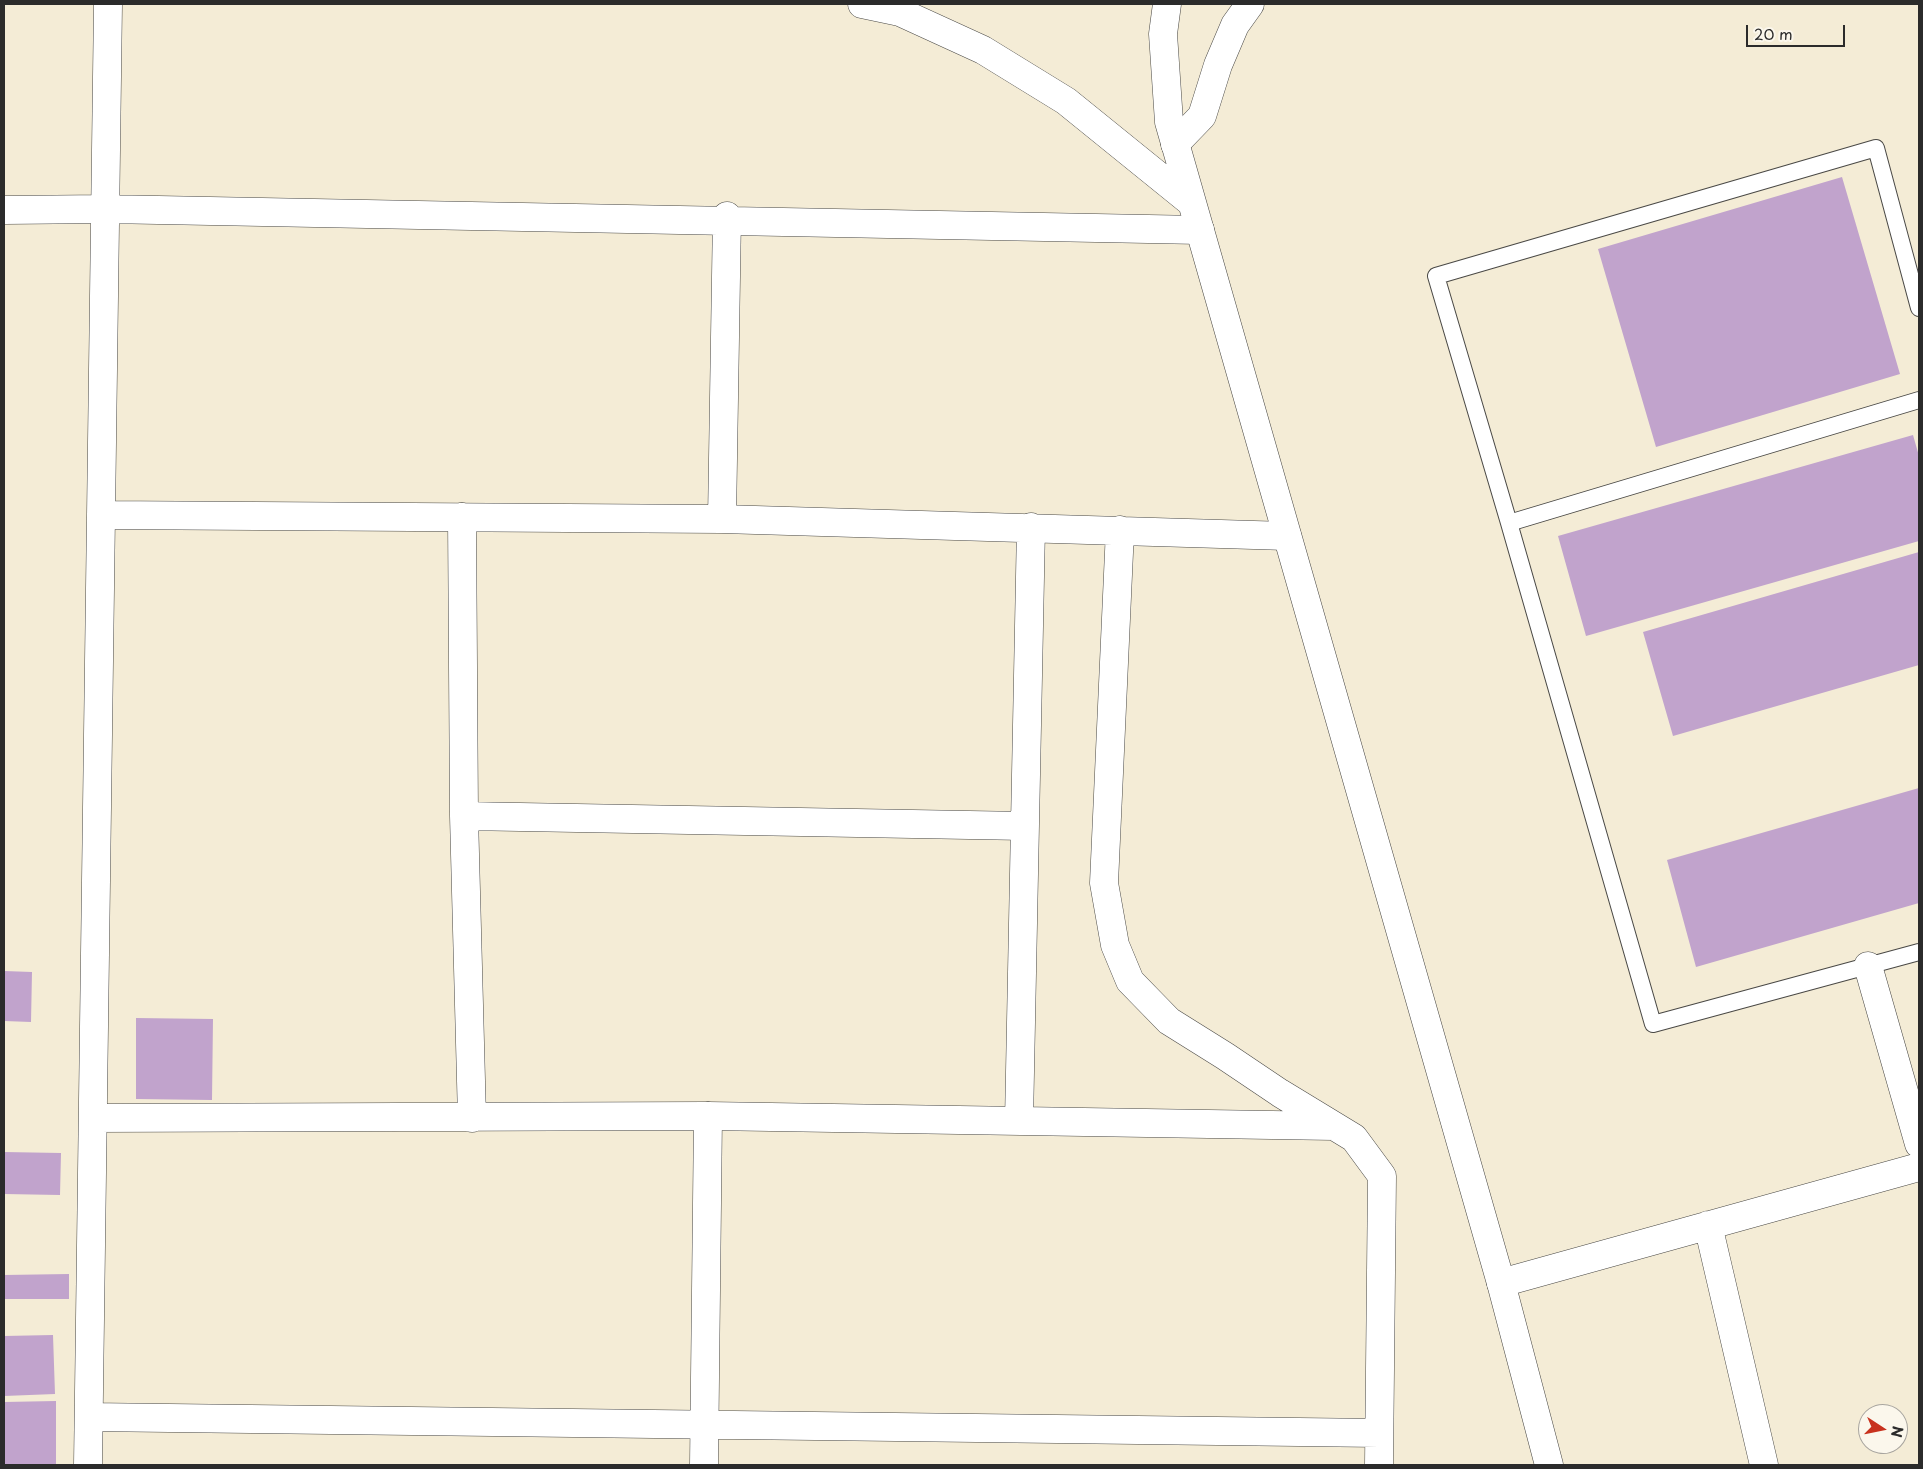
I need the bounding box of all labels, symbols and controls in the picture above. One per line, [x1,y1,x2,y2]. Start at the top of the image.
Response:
scale bar [1748,15,1847,47]
text: 20 m [1754,22,1793,45]
north arrow [1858,1404,1908,1454]
text: N [1886,1424,1909,1439]

